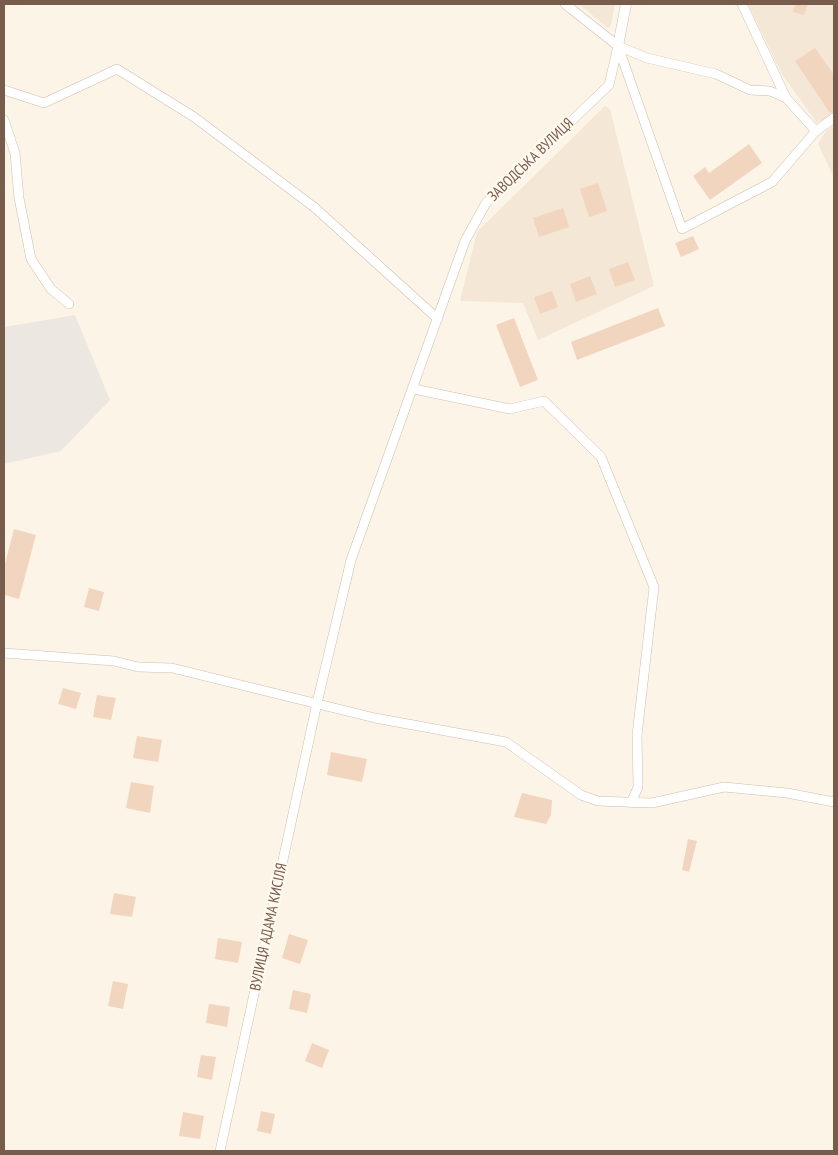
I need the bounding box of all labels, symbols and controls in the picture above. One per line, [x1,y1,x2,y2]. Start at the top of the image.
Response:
street label: ЗАВОДСЬКА ВУЛИЦЯ [484,115,578,205]
street label: ВУЛИЦЯ АДАМА КИСІЛЯ [247,861,291,993]

